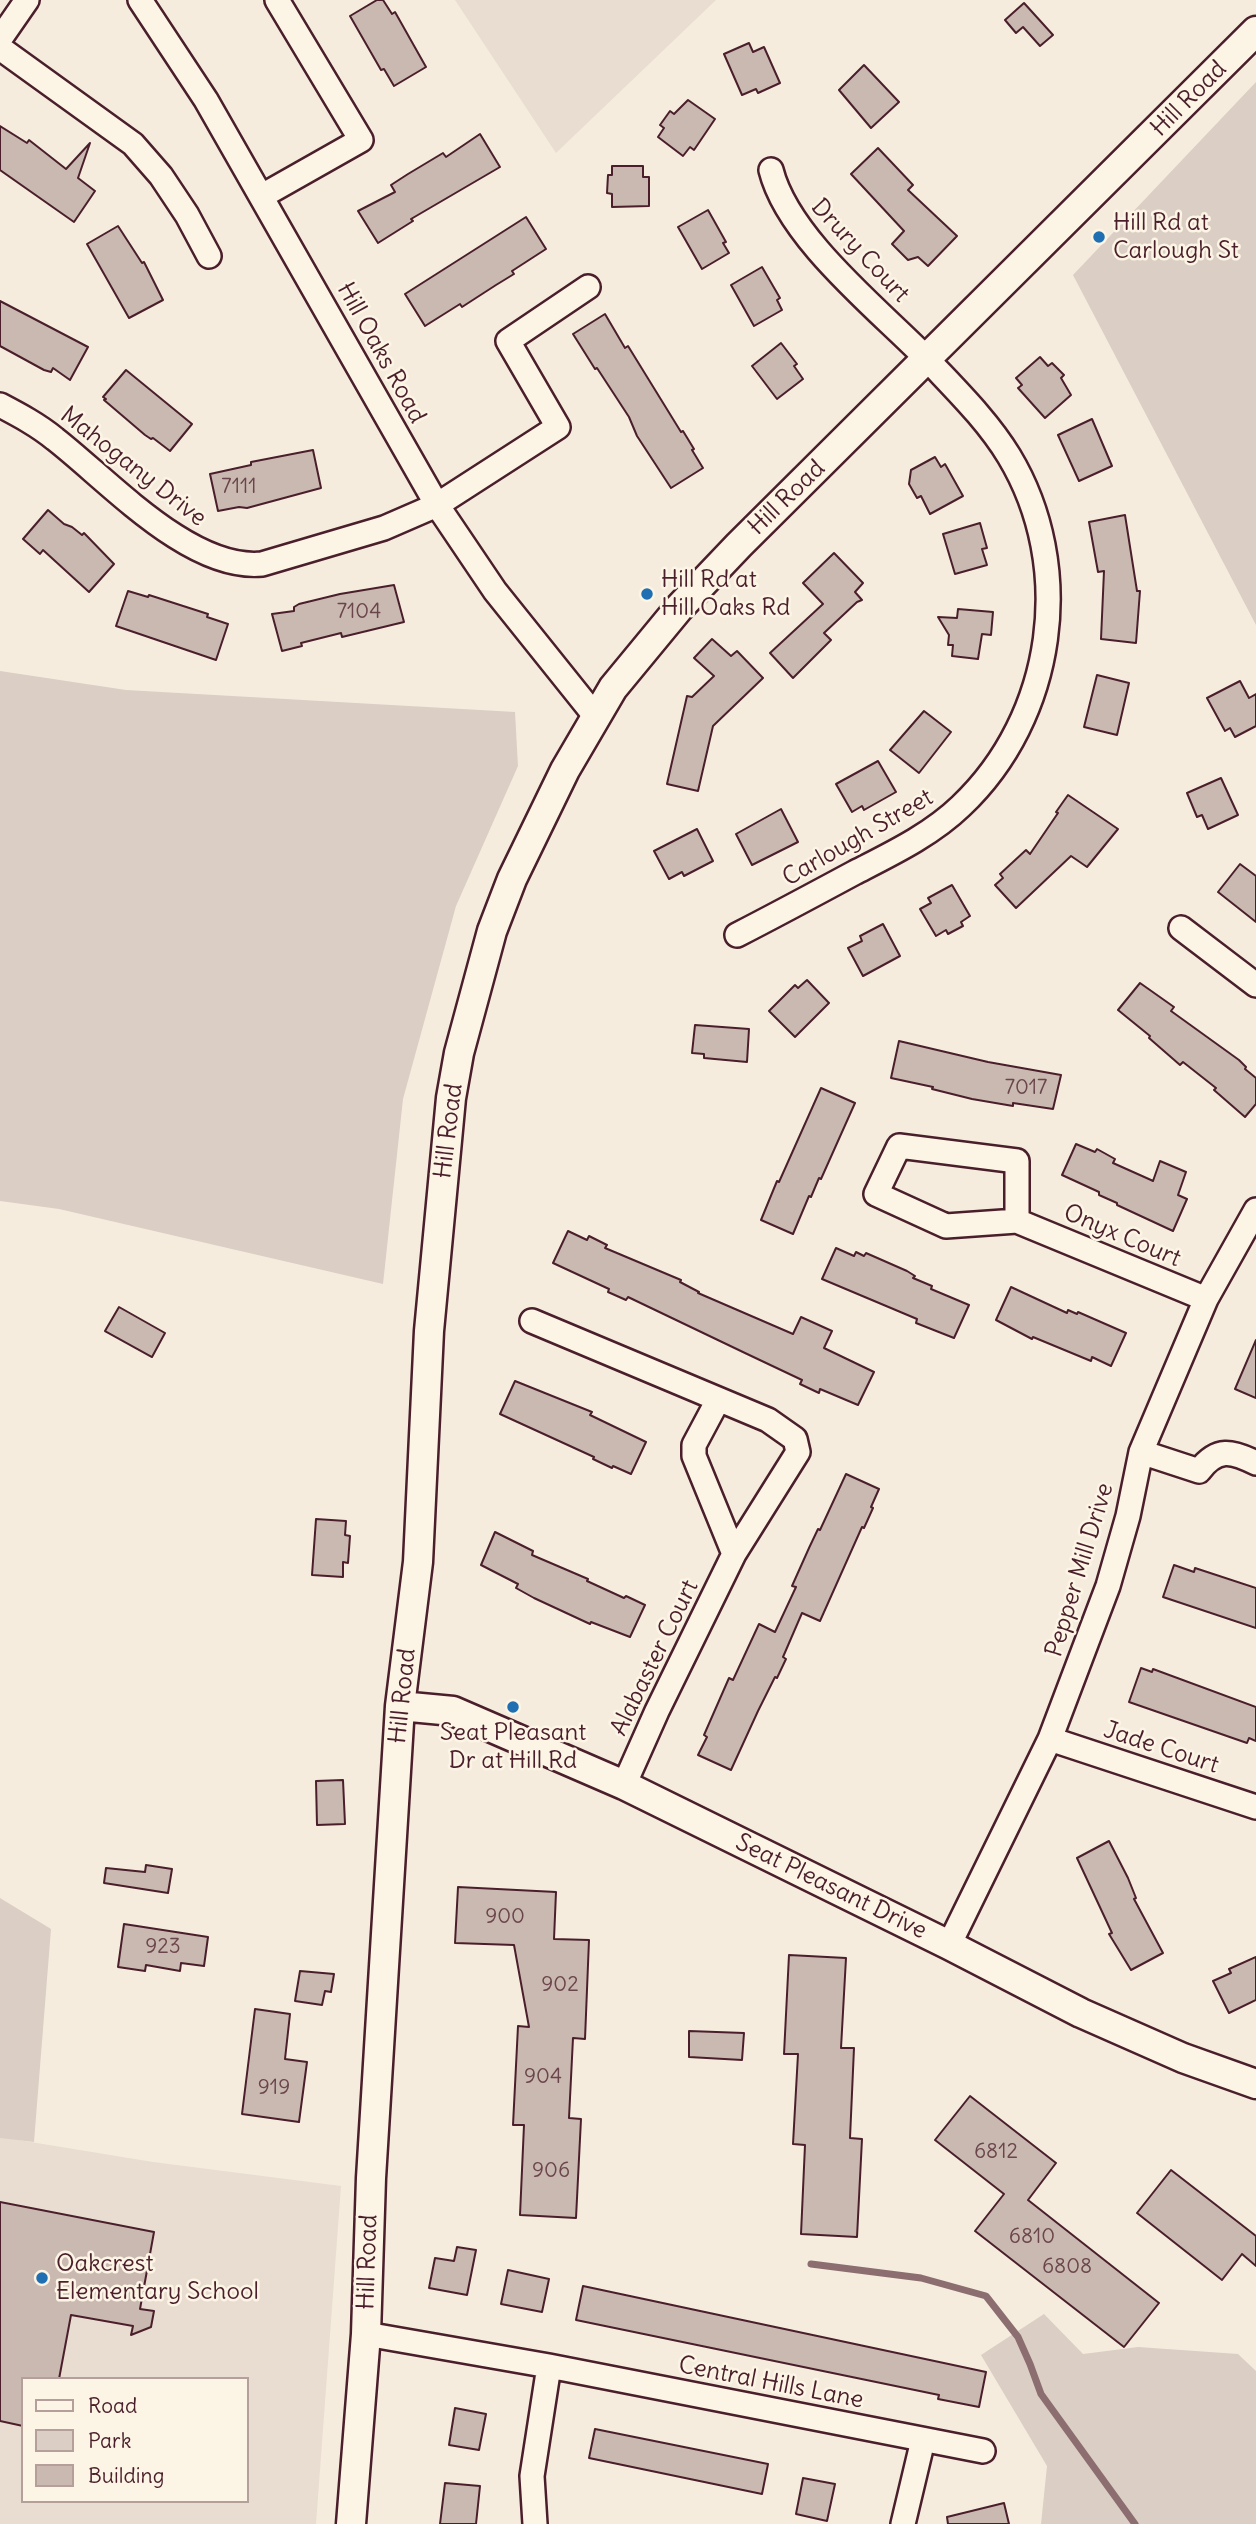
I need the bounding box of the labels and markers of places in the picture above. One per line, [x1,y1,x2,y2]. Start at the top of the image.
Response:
place label: Hill Rd at Carlough St [1113,209,1239,265]
marker: Hill Rd at Carlough St [1091,229,1107,245]
place label: Hill Rd at Hill Oaks Rd [661,566,790,622]
marker: Hill Rd at Hill Oaks Rd [639,586,655,602]
marker: Seat Pleasant Dr at Hill Rd [505,1699,521,1715]
place label: Seat Pleasant Dr at Hill Rd [440,1719,586,1775]
place label: Oakcrest Elementary School [56,2250,259,2306]
marker: Oakcrest Elementary School [34,2270,50,2286]

